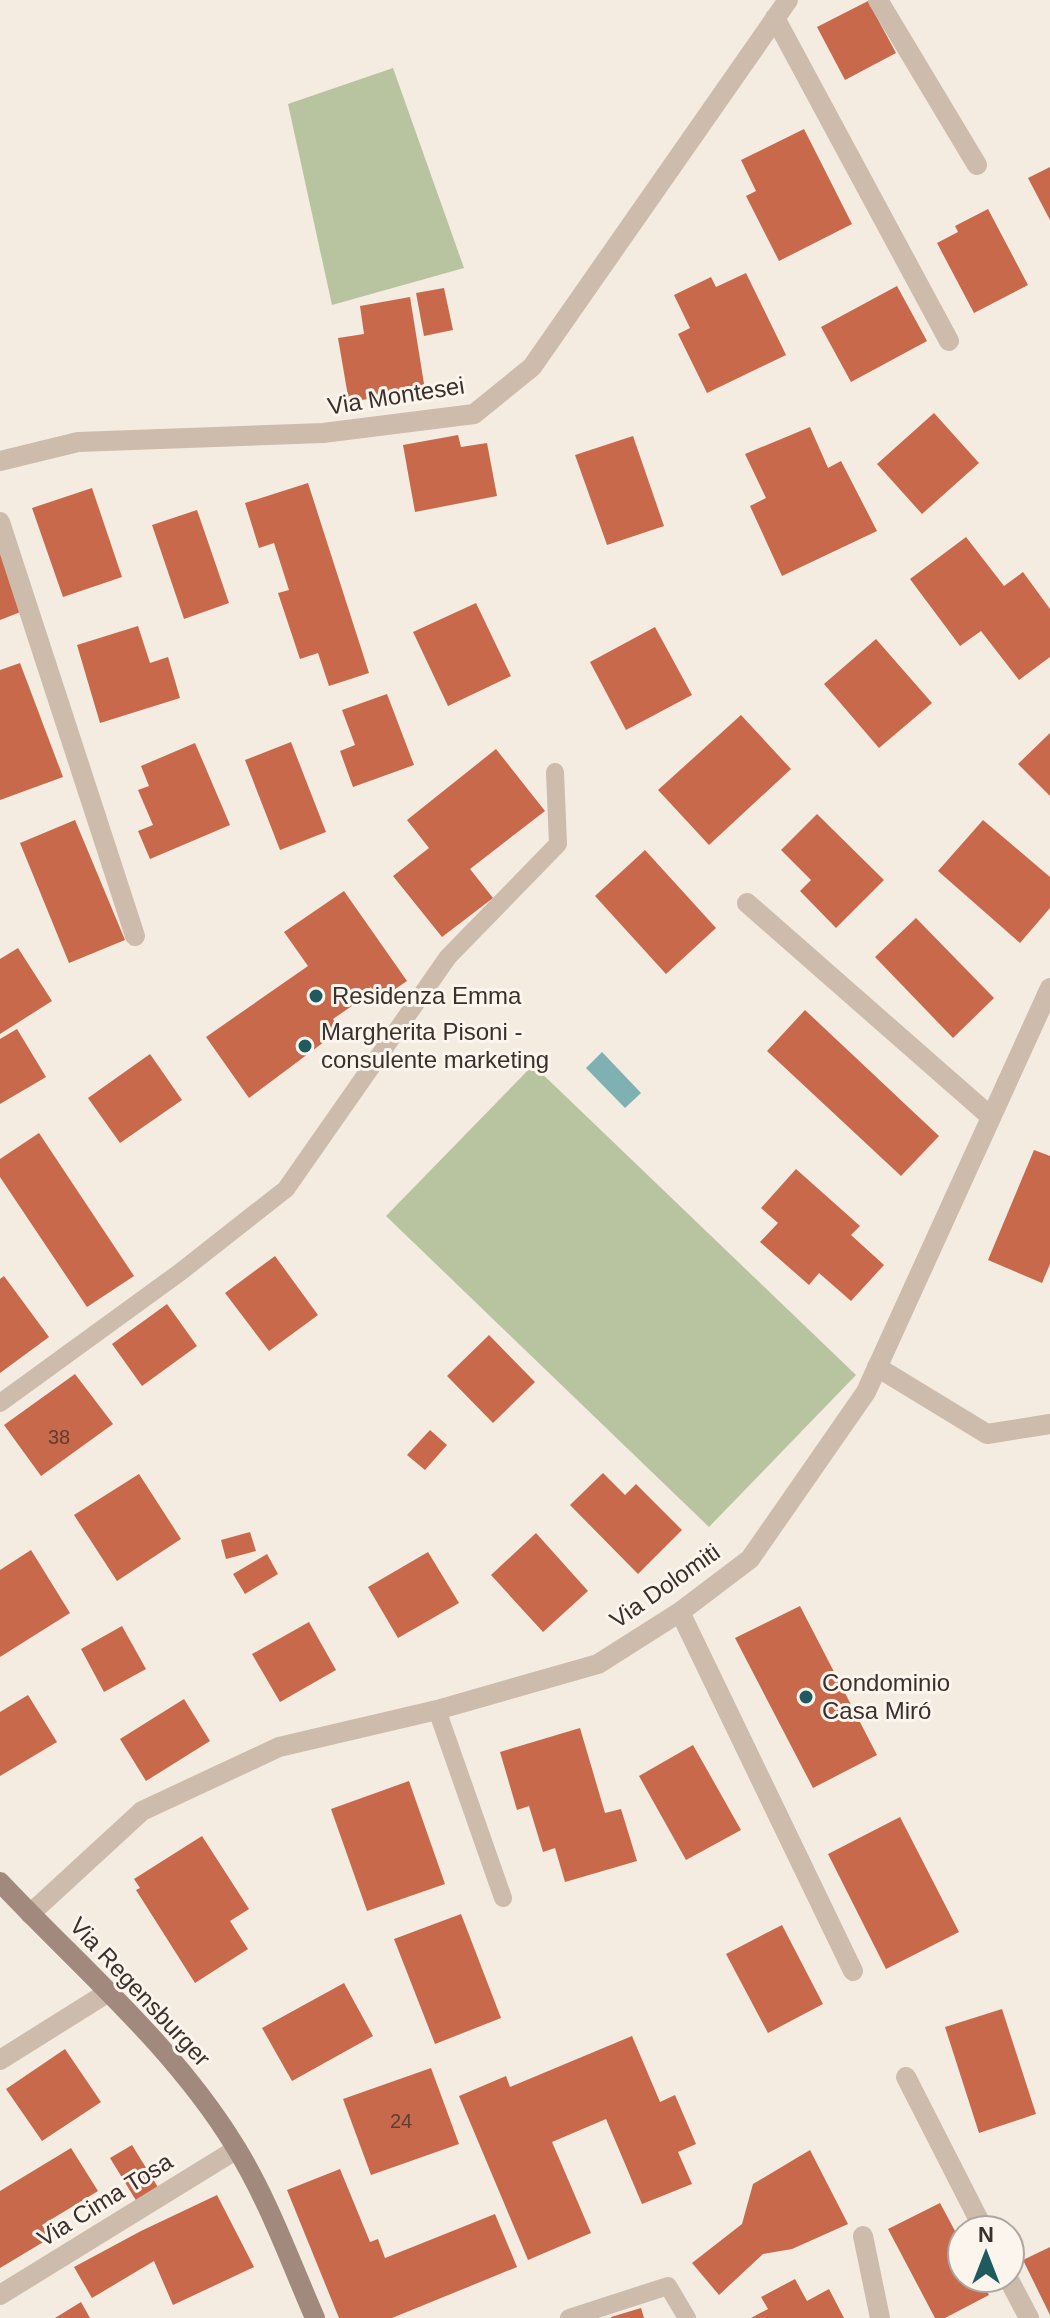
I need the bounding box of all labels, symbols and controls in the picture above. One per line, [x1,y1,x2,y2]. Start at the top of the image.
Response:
street label: Via Montesei [326,371,466,420]
place label: Residenza Emma [332,982,522,1009]
marker: Residenza Emma [307,987,325,1005]
place label: Margherita Pisoni - consulente marketing [321,1018,549,1073]
marker: Margherita Pisoni - consulente marketing [296,1037,314,1055]
house number: 38 [48,1426,70,1448]
street label: Via Dolomiti [605,1538,725,1633]
place label: Condominio Casa Miró [822,1669,950,1724]
marker: Condominio Casa Miró [797,1688,815,1706]
street label: Via Regensburger [65,1912,216,2071]
house number: 24 [390,2110,412,2132]
street label: Via Cima Tosa [32,2147,178,2252]
north arrow [946,2214,1026,2294]
text: N [978,2222,994,2247]

